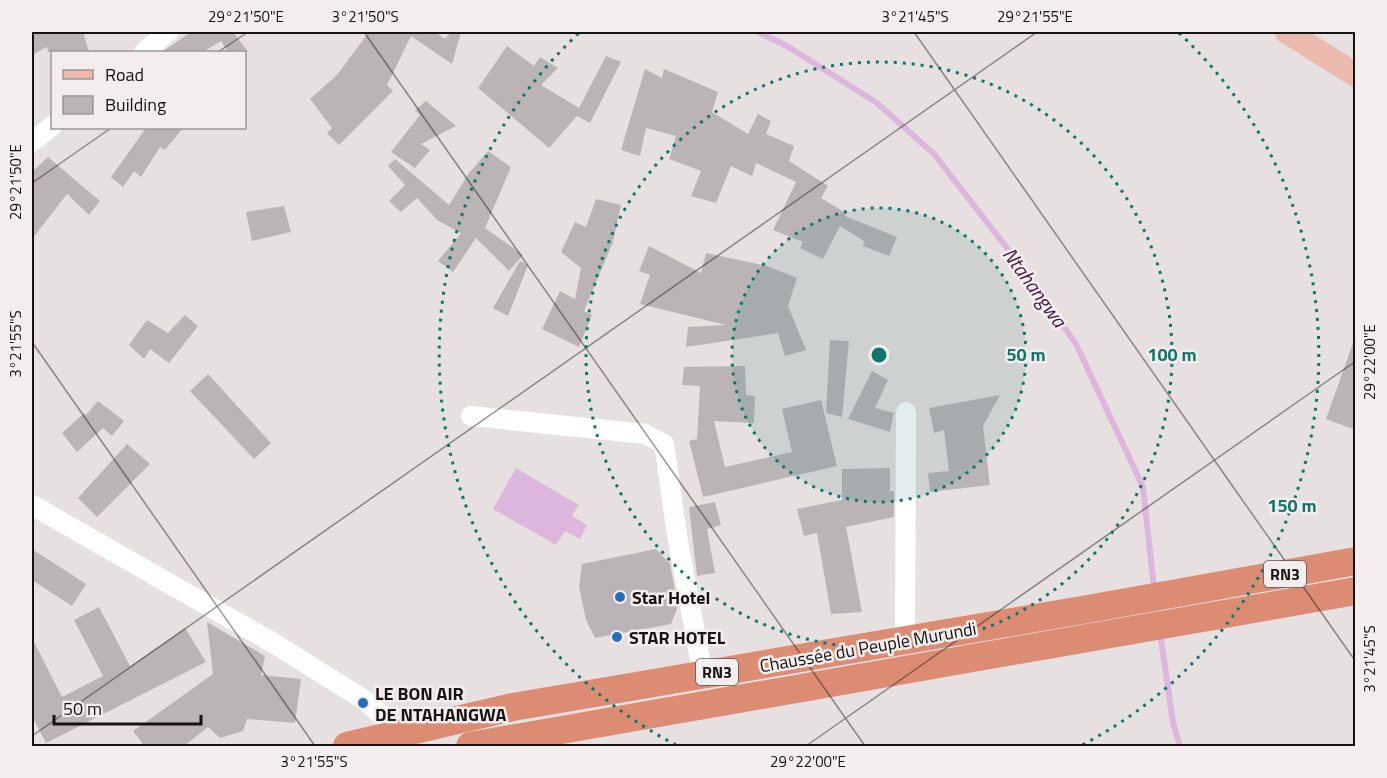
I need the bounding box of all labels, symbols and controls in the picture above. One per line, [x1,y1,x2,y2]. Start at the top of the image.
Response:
text: 29°21'50"E [208,5,284,28]
text: 3°21'50"S [331,5,399,28]
text: 3°21'45"S [881,5,949,28]
text: 29°21'55"E [997,5,1073,28]
legend [51,51,246,129]
text: Road [105,61,144,88]
text: Building [105,91,166,118]
text: 29°21'50"E [4,144,27,220]
water label: Ntahangwa [995,240,1075,334]
text: 3°21'55"S [4,310,27,378]
text: 29°22'00"E [1358,324,1381,400]
text: 50 m [1006,341,1046,368]
text: 100 m [1147,341,1197,368]
centre of rings [869,345,889,365]
text: 150 m [1267,492,1317,519]
road number: RN3 [1264,561,1306,587]
place label: Star Hotel [632,584,710,611]
marker: Star Hotel [613,590,627,604]
street label: Chaussée du Peuple Murundi [758,615,978,679]
place label: STAR HOTEL [629,624,726,651]
text: 3°21'45"S [1358,625,1381,693]
marker: STAR HOTEL [610,630,624,644]
road number: RN3 [696,659,738,685]
place label: LE BON AIR DE NTAHANGWA [375,680,506,728]
scale bar [54,688,201,726]
text: 50 m [63,695,102,722]
marker: LE BON AIR DE NTAHANGWA [356,696,370,710]
text: 3°21'55"S [280,750,348,773]
text: 29°22'00"E [770,750,846,773]

